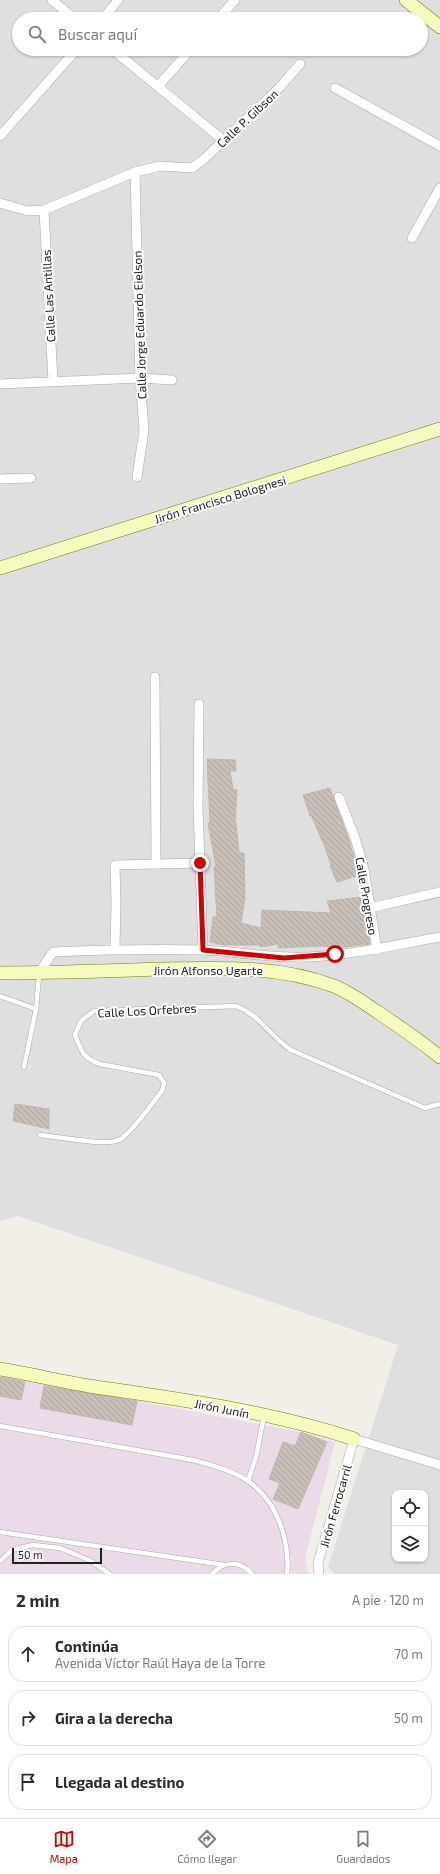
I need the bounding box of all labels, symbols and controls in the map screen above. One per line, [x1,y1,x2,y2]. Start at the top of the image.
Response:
search box [12,12,428,56]
icon: search [26,23,48,45]
text: Buscar aquí [58,25,137,43]
street label: Calle P. Gibson [214,86,280,150]
street label: Calle Las Antillas [39,249,57,343]
street label: Calle Jorge Eduardo Eielson [129,251,149,399]
street label: Jirón Francisco Bolognesi [153,472,287,526]
route end [191,854,209,872]
street label: Calle Progreso [353,856,381,936]
route start [326,945,344,963]
street label: Jirón Alfonso Ugarte [153,963,263,977]
street label: Calle Los Orfebres [97,1000,197,1020]
street label: Jirón Junín [193,1396,251,1420]
street label: Jirón Ferrocarril [316,1462,354,1549]
map controls [392,1490,428,1562]
button: locate [392,1490,428,1526]
button: layers [392,1526,428,1562]
scale bar [12,1546,102,1565]
text: 50 m [18,1548,43,1561]
text: 2 min [16,1590,59,1610]
text: A pie · 120 m [352,1592,424,1608]
text: Continúa [55,1637,118,1655]
icon: ahead [17,1643,39,1665]
text: 70 m [394,1646,423,1662]
text: Avenida Víctor Raúl Haya de la Torre [55,1655,266,1671]
icon: right [17,1707,39,1729]
text: Gira a la derecha [55,1709,173,1727]
text: 50 m [394,1710,423,1726]
icon: arrive [17,1771,39,1793]
text: Llegada al destino [55,1773,184,1791]
tab: Mapa [50,1828,78,1865]
tab: Cómo llegar [177,1828,237,1865]
tab: Guardados [336,1828,390,1865]

